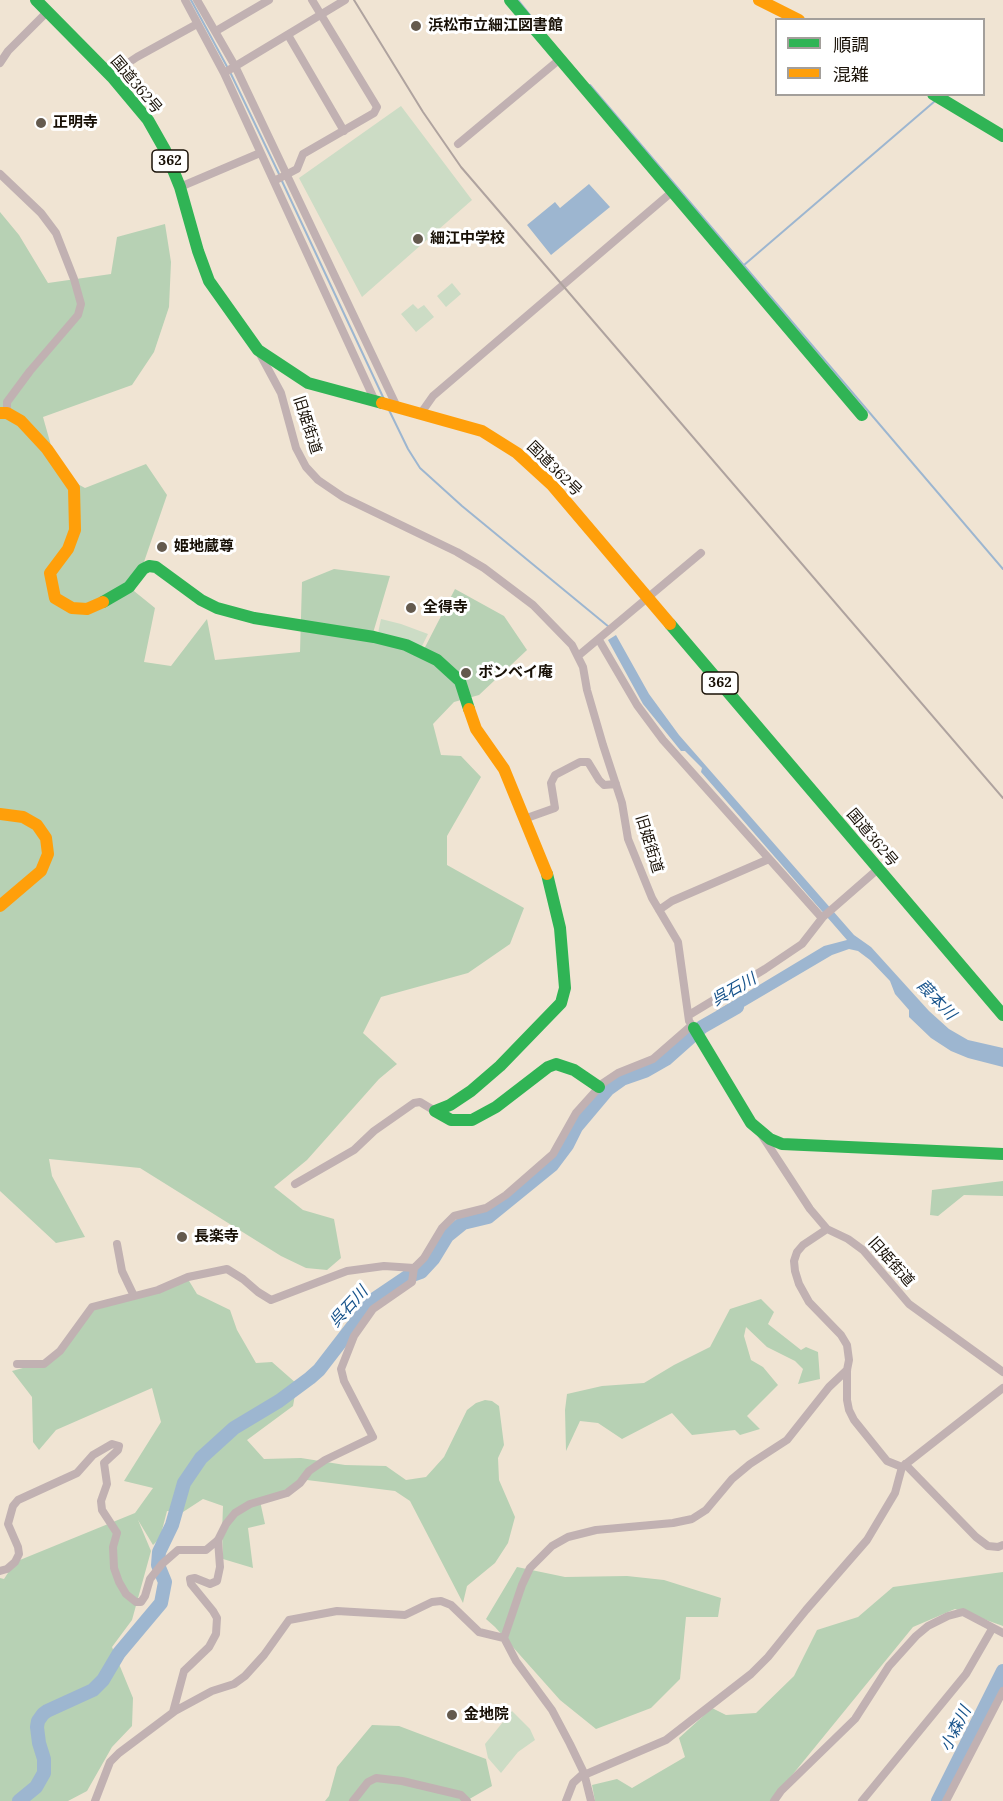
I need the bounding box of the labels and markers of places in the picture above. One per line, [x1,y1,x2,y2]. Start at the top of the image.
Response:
place label: 浜松市立細江図書館 [428,17,563,35]
marker: 浜松市立細江図書館 [409,19,423,33]
place label: 正明寺 [53,114,98,132]
marker: 正明寺 [34,116,48,130]
place label: 細江中学校 [430,230,505,248]
marker: 細江中学校 [411,232,425,246]
place label: 姫地蔵尊 [174,538,234,556]
marker: 姫地蔵尊 [155,540,169,554]
place label: 全得寺 [423,599,468,617]
marker: 全得寺 [404,601,418,615]
place label: ボンベイ庵 [478,664,553,682]
marker: ボンベイ庵 [459,666,473,680]
place label: 長楽寺 [194,1228,239,1246]
marker: 長楽寺 [175,1230,189,1244]
place label: 金地院 [464,1706,509,1724]
marker: 金地院 [445,1708,459,1722]

